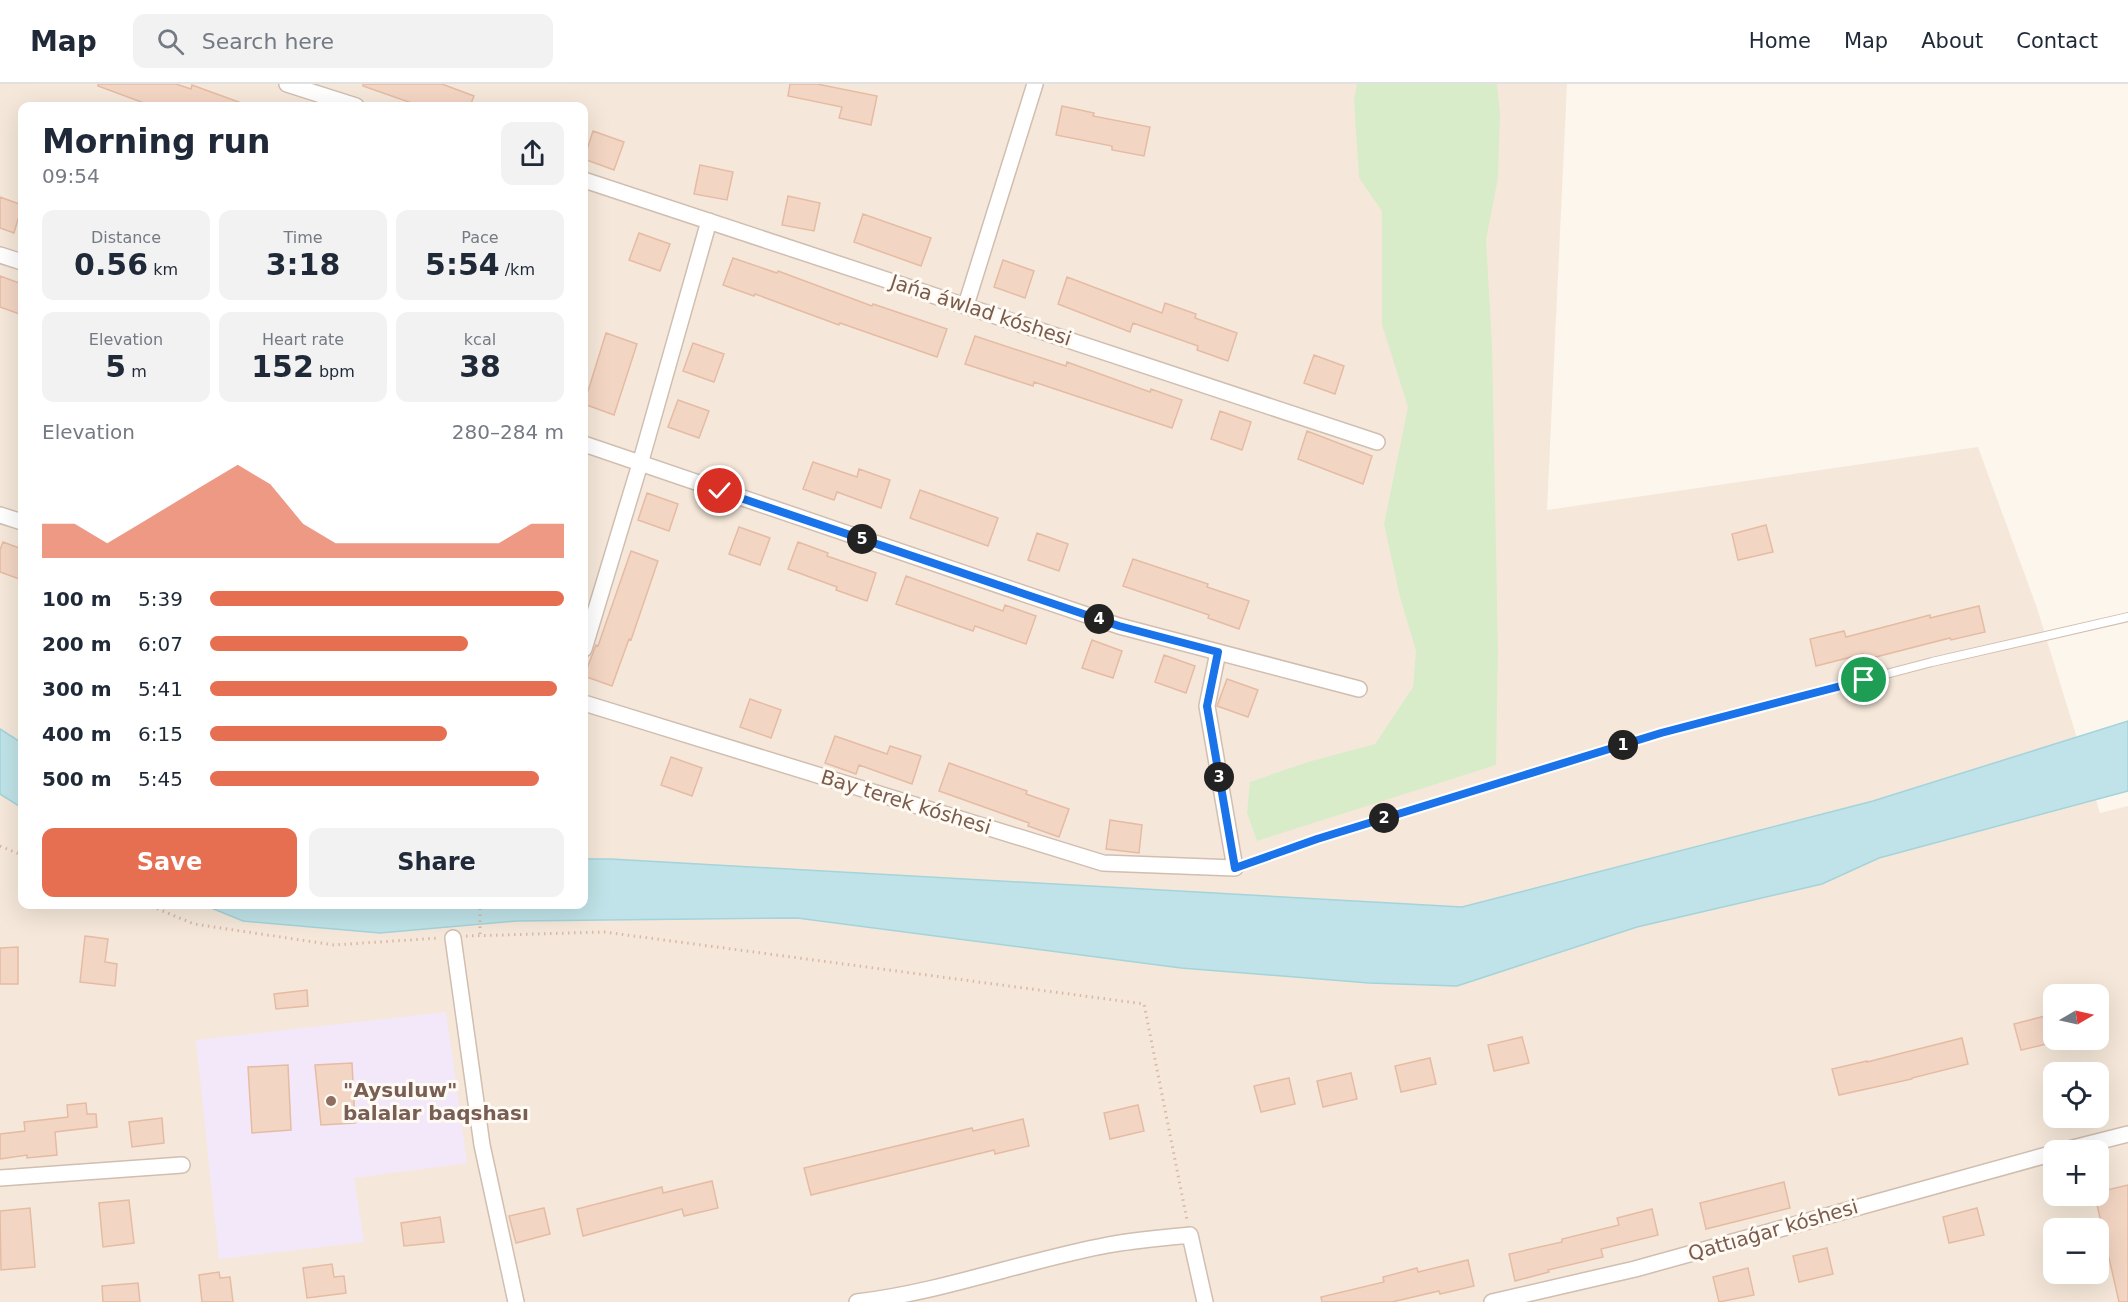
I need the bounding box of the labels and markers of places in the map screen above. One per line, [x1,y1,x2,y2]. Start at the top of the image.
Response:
pin [694,465,745,516]
pin: 5 [847,524,877,554]
pin: 4 [1084,604,1114,634]
pin [1838,654,1889,705]
pin: 1 [1608,730,1638,760]
pin: 3 [1204,762,1234,792]
pin: 2 [1369,803,1399,833]
place label: "Aysuluw" balalar baqshası [343,1078,529,1125]
marker: "Aysuluw" balalar baqshası [324,1094,338,1108]

